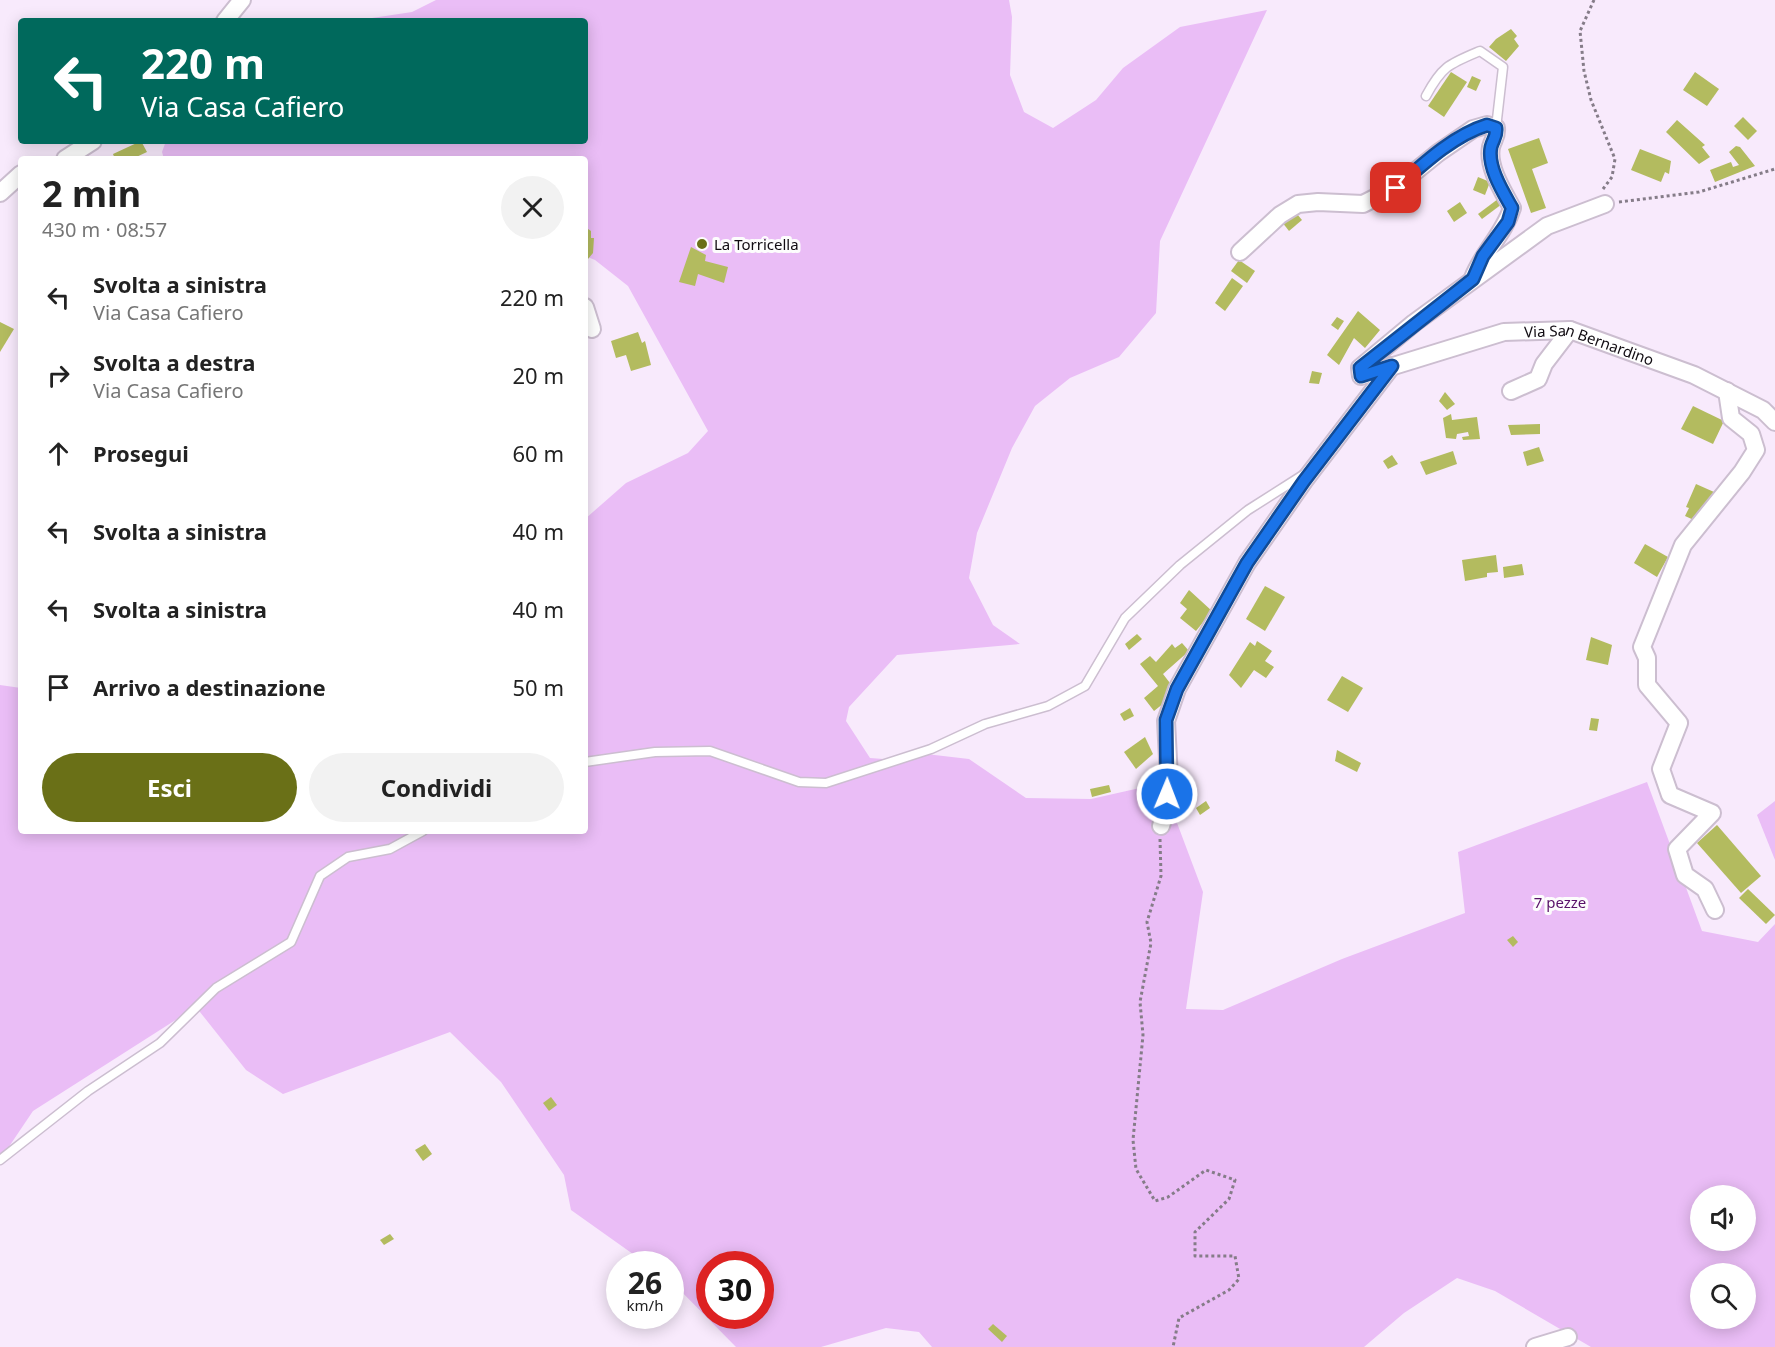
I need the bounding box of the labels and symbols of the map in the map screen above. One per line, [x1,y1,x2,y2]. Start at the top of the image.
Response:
pin [1370,162,1421,213]
place label: La Torricella [714,234,799,254]
marker: La Torricella [695,237,709,251]
street label: Via San Bernardino [1524,319,1657,370]
position arrow [1135,762,1199,826]
park label: 7 pezze [1534,892,1586,912]
speed limit sign: 30 [696,1251,774,1329]

